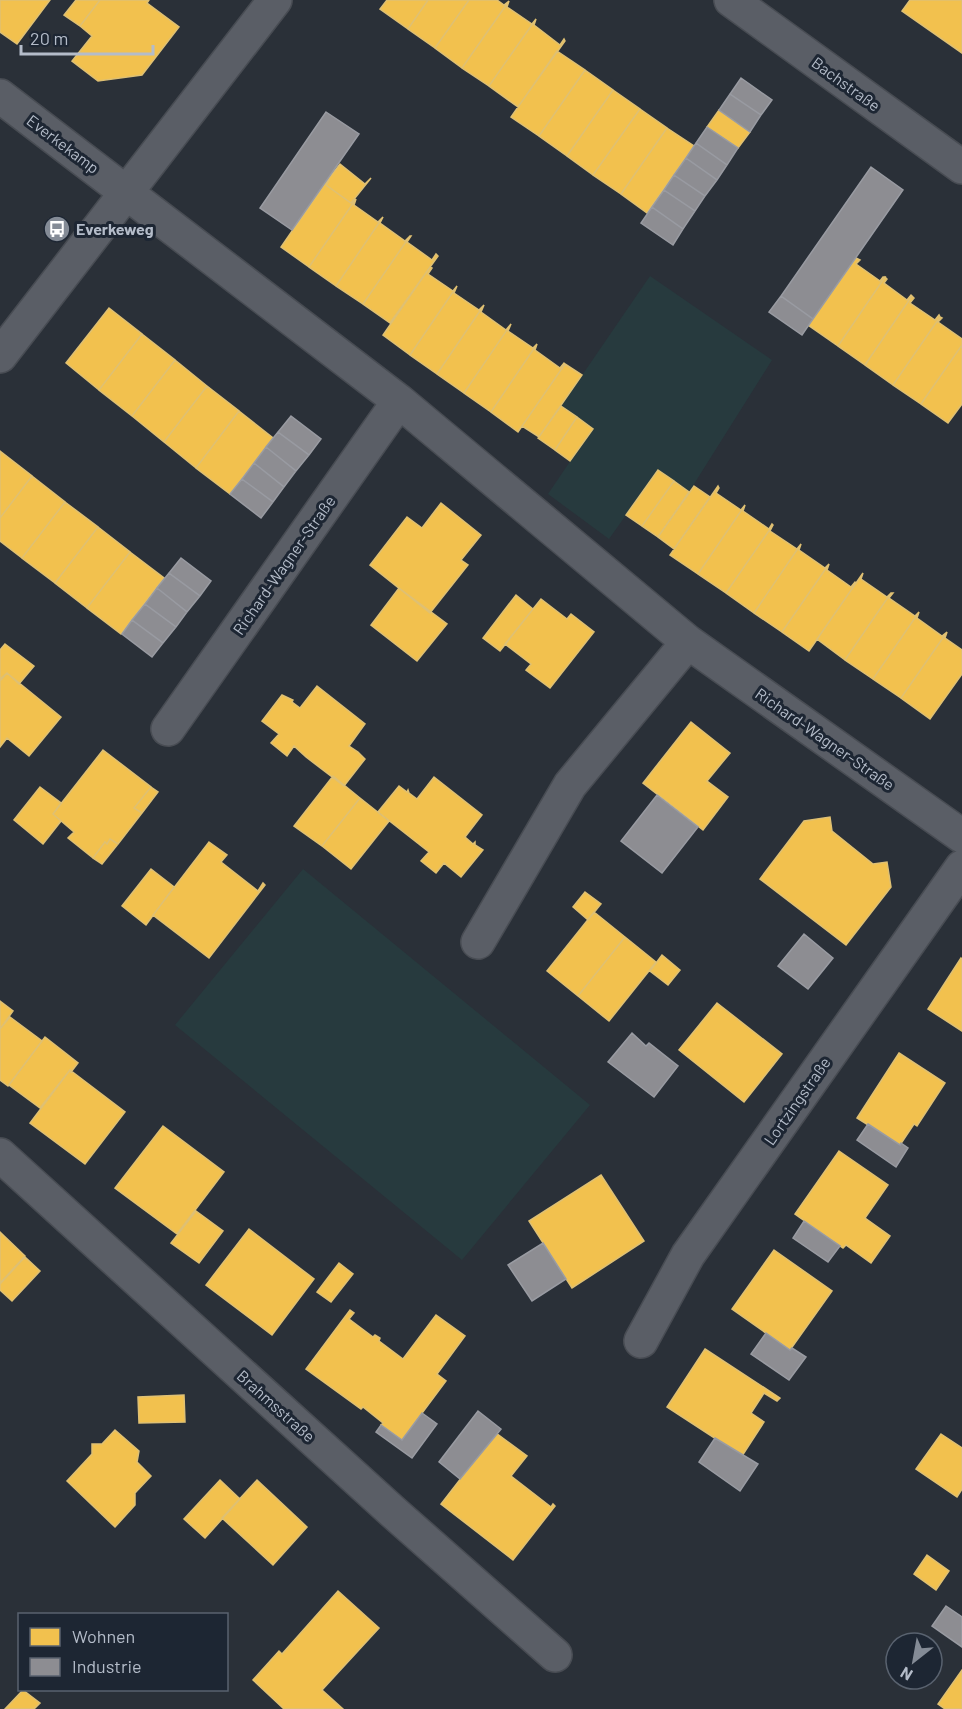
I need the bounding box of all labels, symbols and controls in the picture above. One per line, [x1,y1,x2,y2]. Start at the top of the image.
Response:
scale bar [21,18,153,56]
text: 20 m [30,27,68,49]
street label: Bachstraße [808,52,884,115]
street label: Everkekamp [23,110,103,177]
bus stop icon: Everkeweg [42,214,72,244]
place label: Everkeweg [76,219,154,238]
street label: Richard-Wagner-Straße [228,491,339,638]
street label: Richard-Wagner-Straße [752,683,899,794]
street label: Lortzingstraße [759,1053,834,1148]
street label: Brahmsstraße [233,1366,319,1446]
legend [18,1613,228,1691]
text: Wohnen [72,1625,135,1647]
north arrow [884,1631,944,1691]
text: Industrie [72,1655,142,1677]
text: N [897,1663,915,1685]

